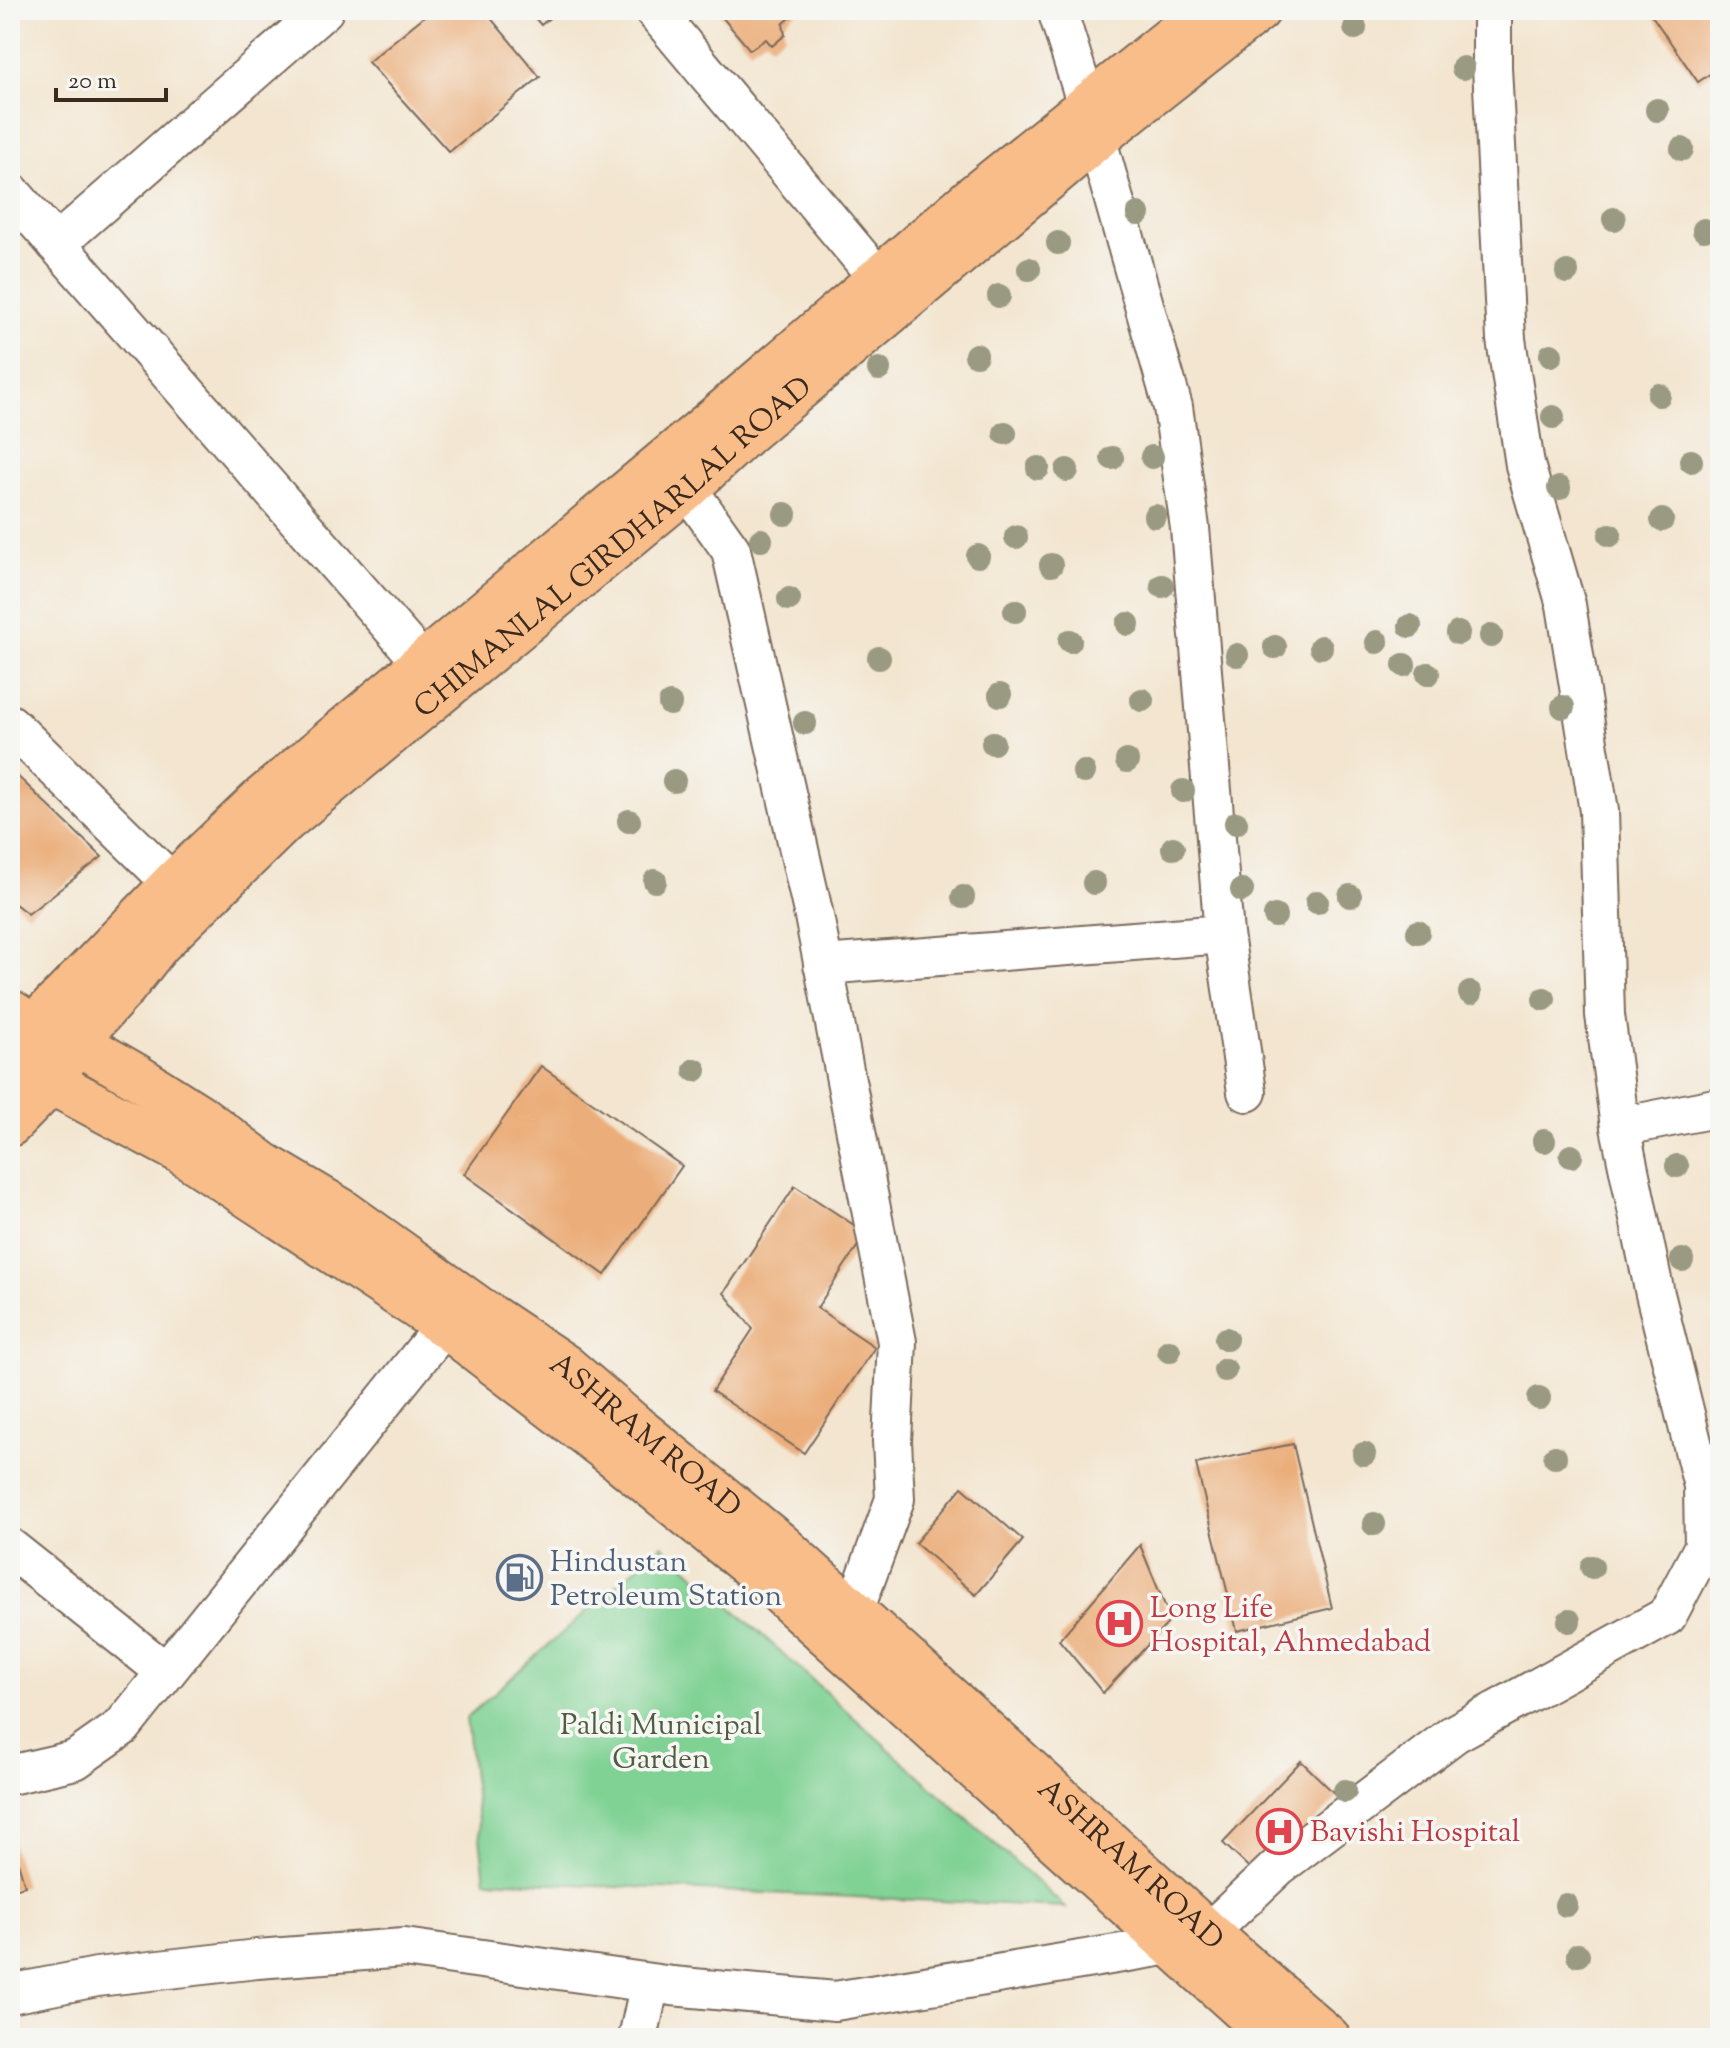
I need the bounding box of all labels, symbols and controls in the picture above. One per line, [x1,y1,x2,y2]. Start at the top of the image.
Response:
scale bar [56,52,166,102]
text: 20 m [68,65,117,99]
street label: CHIMANLAL GIRDHARLAL ROAD [405,367,822,729]
street label: ASHRAM ROAD [540,1343,750,1529]
place label: Hindustan Petroleum Station [550,1542,782,1619]
fuel station icon: Hindustan Petroleum Station [495,1554,543,1602]
place label: Long Life Hospital, Ahmedabad [1150,1588,1431,1665]
hospital icon: Long Life Hospital, Ahmedabad [1095,1600,1143,1648]
park label: Paldi Municipal Garden [560,1705,762,1782]
street label: ASHRAM ROAD [1027,1769,1232,1961]
hospital icon: Bavishi Hospital [1255,1807,1303,1855]
place label: Bavishi Hospital [1310,1812,1520,1855]

